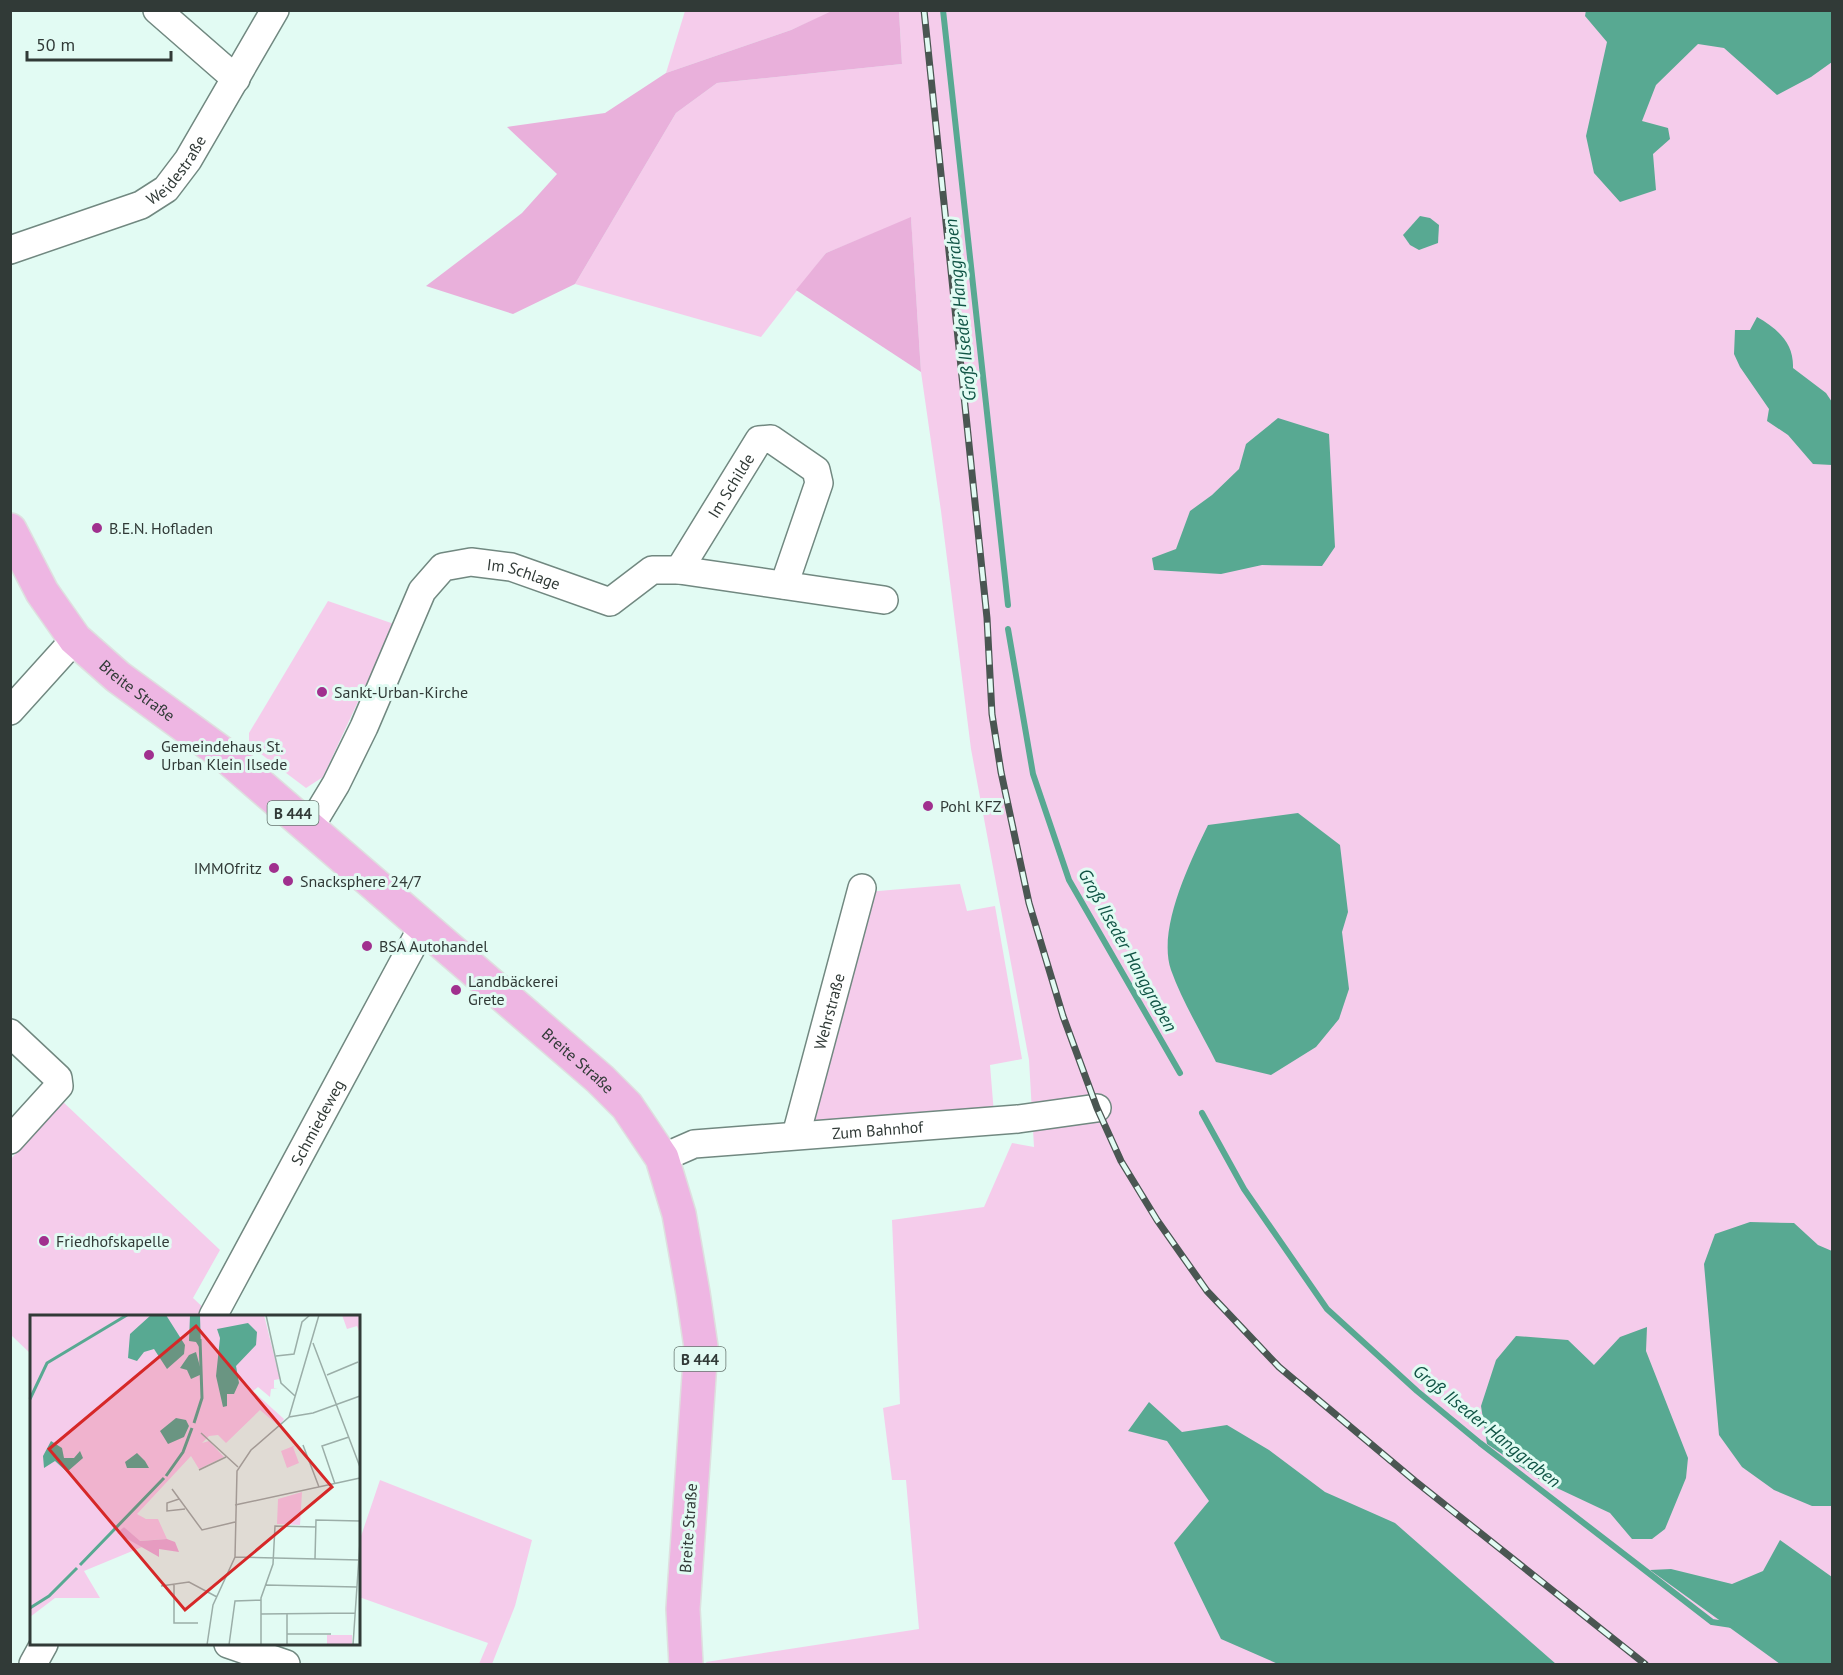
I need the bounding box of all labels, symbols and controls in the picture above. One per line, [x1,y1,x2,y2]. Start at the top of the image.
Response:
scale bar [27,24,171,62]
text: 50 m [36,33,75,56]
street label: Weidestraße [142,132,210,209]
water label: Groß Ilseder Hanggraben [939,218,981,402]
street label: Im Schilde [703,450,758,522]
place label: B.E.N. Hofladen [109,518,213,538]
marker: B.E.N. Hofladen [90,521,104,535]
street label: Im Schlage [486,554,563,594]
street label: Breite Straße [95,655,179,725]
place label: Sankt-Urban-Kirche [334,682,468,702]
marker: Sankt-Urban-Kirche [315,685,329,699]
place label: Gemeindehaus St. Urban Klein Ilsede [161,736,287,774]
marker: Gemeindehaus St. Urban Klein Ilsede [142,748,156,762]
place label: Pohl KFZ [940,796,1002,816]
marker: Pohl KFZ [921,799,935,813]
road number: B 444 [268,801,318,825]
place label: IMMOfritz [194,858,262,878]
marker: IMMOfritz [267,861,281,875]
water label: Groß Ilseder Hanggraben [1073,864,1183,1036]
place label: Snacksphere 24/7 [300,871,422,891]
marker: Snacksphere 24/7 [281,874,295,888]
place label: BSA Autohandel [379,936,488,956]
marker: BSA Autohandel [360,939,374,953]
place label: Landbäckerei Grete [468,971,559,1009]
street label: Wehrstraße [809,971,849,1052]
marker: Landbäckerei Grete [449,983,463,997]
street label: Breite Straße [538,1023,619,1098]
street label: Schmiedeweg [286,1076,349,1169]
street label: Zum Bahnhof [831,1116,925,1143]
place label: Friedhofskapelle [56,1231,170,1251]
marker: Friedhofskapelle [37,1234,51,1248]
inset map [30,1315,360,1645]
road number: B 444 [674,1347,726,1371]
water label: Groß Ilseder Hanggraben [1409,1359,1565,1493]
street label: Breite Straße [675,1483,701,1573]

